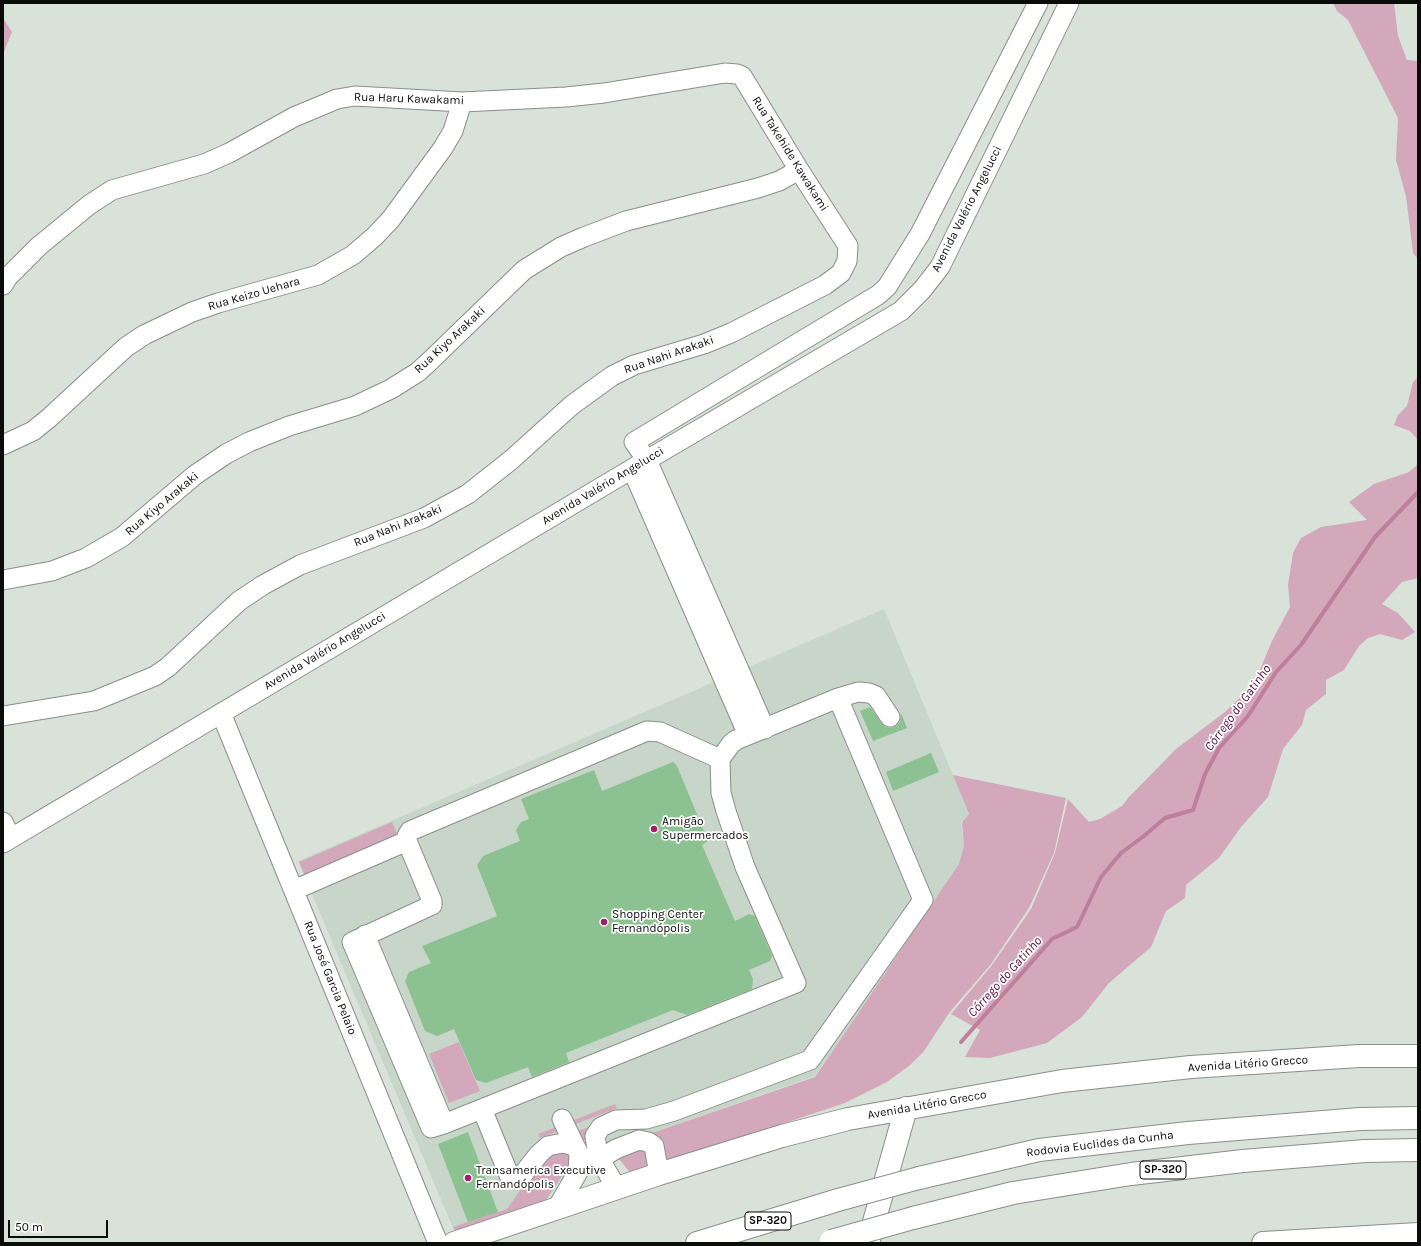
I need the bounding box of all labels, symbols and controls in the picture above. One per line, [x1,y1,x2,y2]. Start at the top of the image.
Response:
street label: Rua Haru Kawakami [354,90,464,108]
street label: Rua Takehide Kawakami [749,94,831,214]
street label: Avenida Valério Angelucci [929,144,1005,274]
street label: Rua Keizo Uehara [206,274,302,314]
street label: Rua Kiyo Arakaki [412,304,488,376]
street label: Rua Nahi Arakaki [622,333,716,377]
street label: Avenida Valério Angelucci [539,444,667,528]
street label: Rua Kiyo Arakaki [122,469,202,539]
street label: Rua Nahi Arakaki [352,502,444,550]
street label: Avenida Valério Angelucci [261,609,389,693]
water label: Córrego do Gatinho [1201,662,1275,754]
place label: Amigão Supermercados [662,815,749,843]
marker: Amigão Supermercados [649,824,659,834]
place label: Shopping Center Fernandópolis [612,908,703,936]
marker: Shopping Center Fernandópolis [599,917,609,927]
street label: Rua José Garcia Pelaio [301,919,359,1037]
water label: Córrego do Gatinho [965,934,1045,1020]
street label: Avenida Litério Grecco [1187,1053,1309,1075]
street label: Avenida Litério Grecco [866,1087,988,1123]
street label: Rodovia Euclides da Cunha [1025,1128,1175,1160]
road number: SP-320 [1140,1161,1186,1179]
place label: Transamerica Executive Fernandópolis [476,1164,606,1192]
marker: Transamerica Executive Fernandópolis [463,1173,473,1183]
scale bar [10,1212,110,1238]
road number: SP-320 [745,1212,791,1230]
text: 50 m [15,1220,43,1234]

